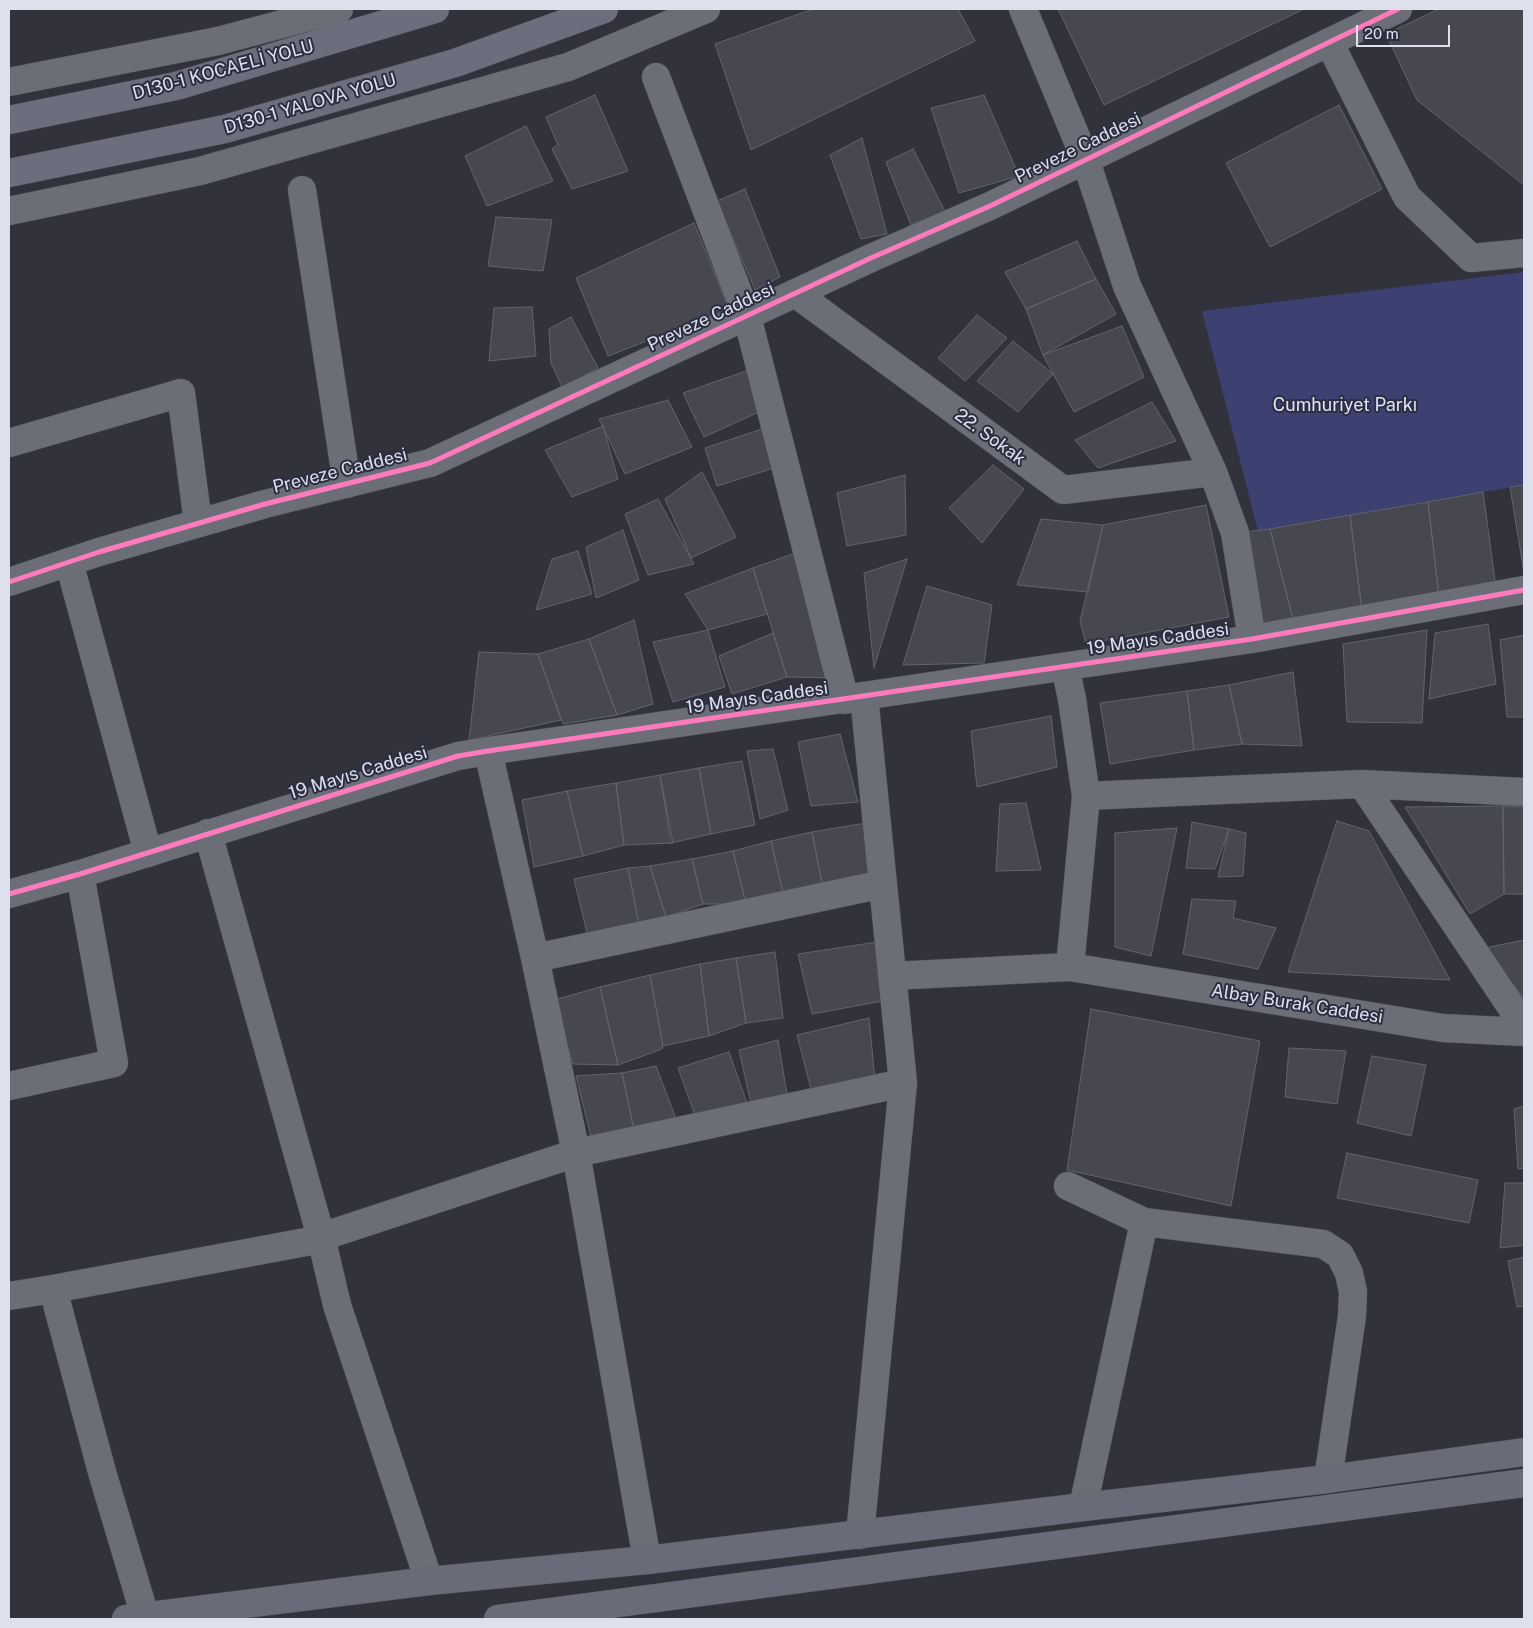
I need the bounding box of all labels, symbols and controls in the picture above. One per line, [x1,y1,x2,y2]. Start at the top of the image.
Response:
scale bar [1358,15,1452,47]
text: 20 m [1364,25,1399,42]
street label: D130-1 KOCAELİ YOLU [130,35,316,105]
street label: D130-1 YALOVA YOLU [222,69,398,139]
street label: Preveze Caddesi [1011,108,1145,188]
street label: Preveze Caddesi [644,278,778,356]
park label: Cumhuriyet Parkı [1273,394,1417,416]
street label: 22. Sokak [950,404,1030,470]
street label: Preveze Caddesi [271,444,409,498]
street label: 19 Mayıs Caddesi [1086,618,1230,660]
street label: 19 Mayıs Caddesi [685,677,829,719]
street label: 19 Mayıs Caddesi [286,742,430,804]
street label: Albay Burak Caddesi [1210,980,1384,1028]

